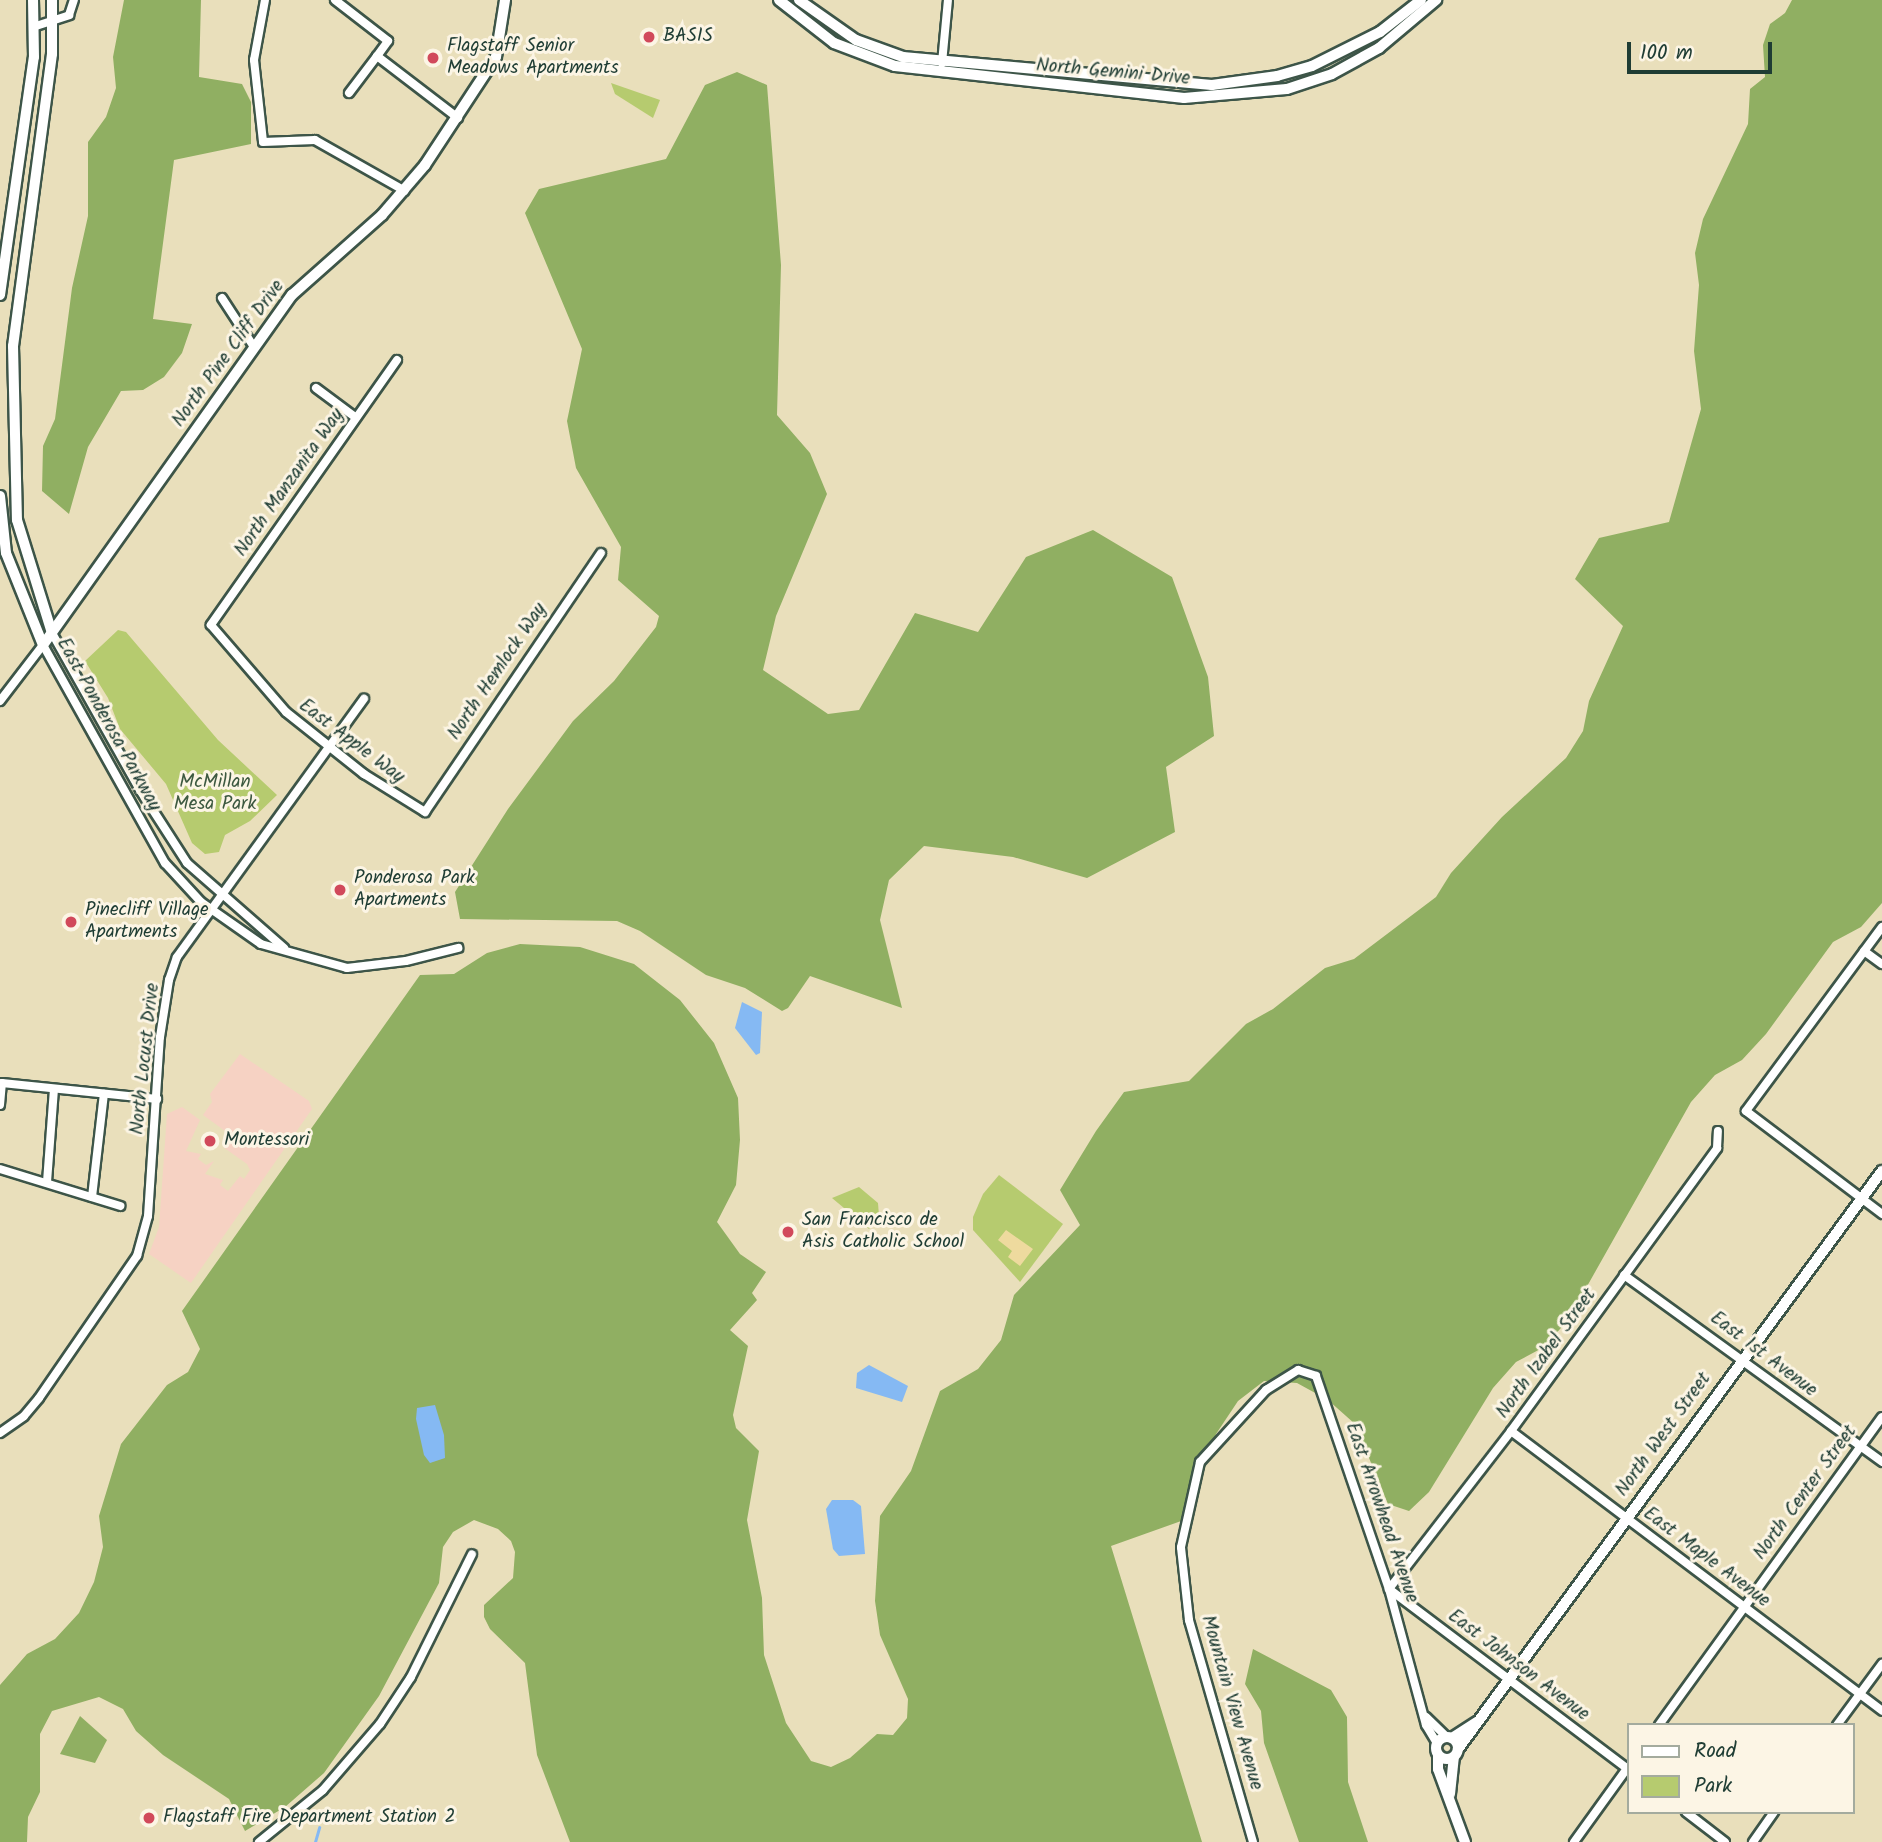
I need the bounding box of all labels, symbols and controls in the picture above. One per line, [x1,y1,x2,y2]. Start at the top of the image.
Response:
place label: BASIS [663,26,713,48]
scale bar [1630,28,1775,72]
marker: BASIS [641,29,657,45]
place label: Flagstaff Senior Meadows Apartments [447,36,618,80]
text: 100 m [1640,37,1693,70]
marker: Flagstaff Senior Meadows Apartments [425,50,441,66]
street label: North Gemini Drive [1035,55,1191,91]
street label: North Pine Cliff Drive [168,276,290,432]
street label: North Manzanita Way [230,405,350,561]
street label: North Hemlock Way [444,599,552,745]
street label: East Ponderosa Parkway [51,634,165,816]
street label: East Apple Way [294,695,408,789]
park label: McMillan Mesa Park [174,772,256,816]
place label: Ponderosa Park Apartments [354,868,475,912]
marker: Ponderosa Park Apartments [332,882,348,898]
place label: Pinecliff Village Apartments [85,900,208,944]
marker: Pinecliff Village Apartments [63,914,79,930]
street label: North Locust Drive [127,982,165,1136]
place label: Montessori [224,1130,309,1152]
marker: Montessori [202,1133,218,1149]
place label: San Francisco de Asis Catholic School [802,1210,964,1254]
marker: San Francisco de Asis Catholic School [780,1224,796,1240]
street label: North Izabel Street [1492,1285,1602,1423]
street label: East 1st Avenue [1705,1307,1821,1403]
street label: North West Street [1611,1369,1717,1501]
street label: East Arrowhead Avenue [1339,1420,1423,1606]
street label: North Center Street [1749,1421,1863,1565]
street label: East Maple Avenue [1638,1503,1774,1613]
street label: East Johnson Avenue [1443,1605,1593,1727]
street label: Mountain View Avenue [1195,1613,1267,1793]
legend [1626,1723,1854,1814]
text: Road [1694,1735,1736,1768]
text: Park [1694,1770,1732,1803]
place label: Flagstaff Fire Department Station 2 [163,1807,456,1829]
marker: Flagstaff Fire Department Station 2 [141,1810,157,1826]

